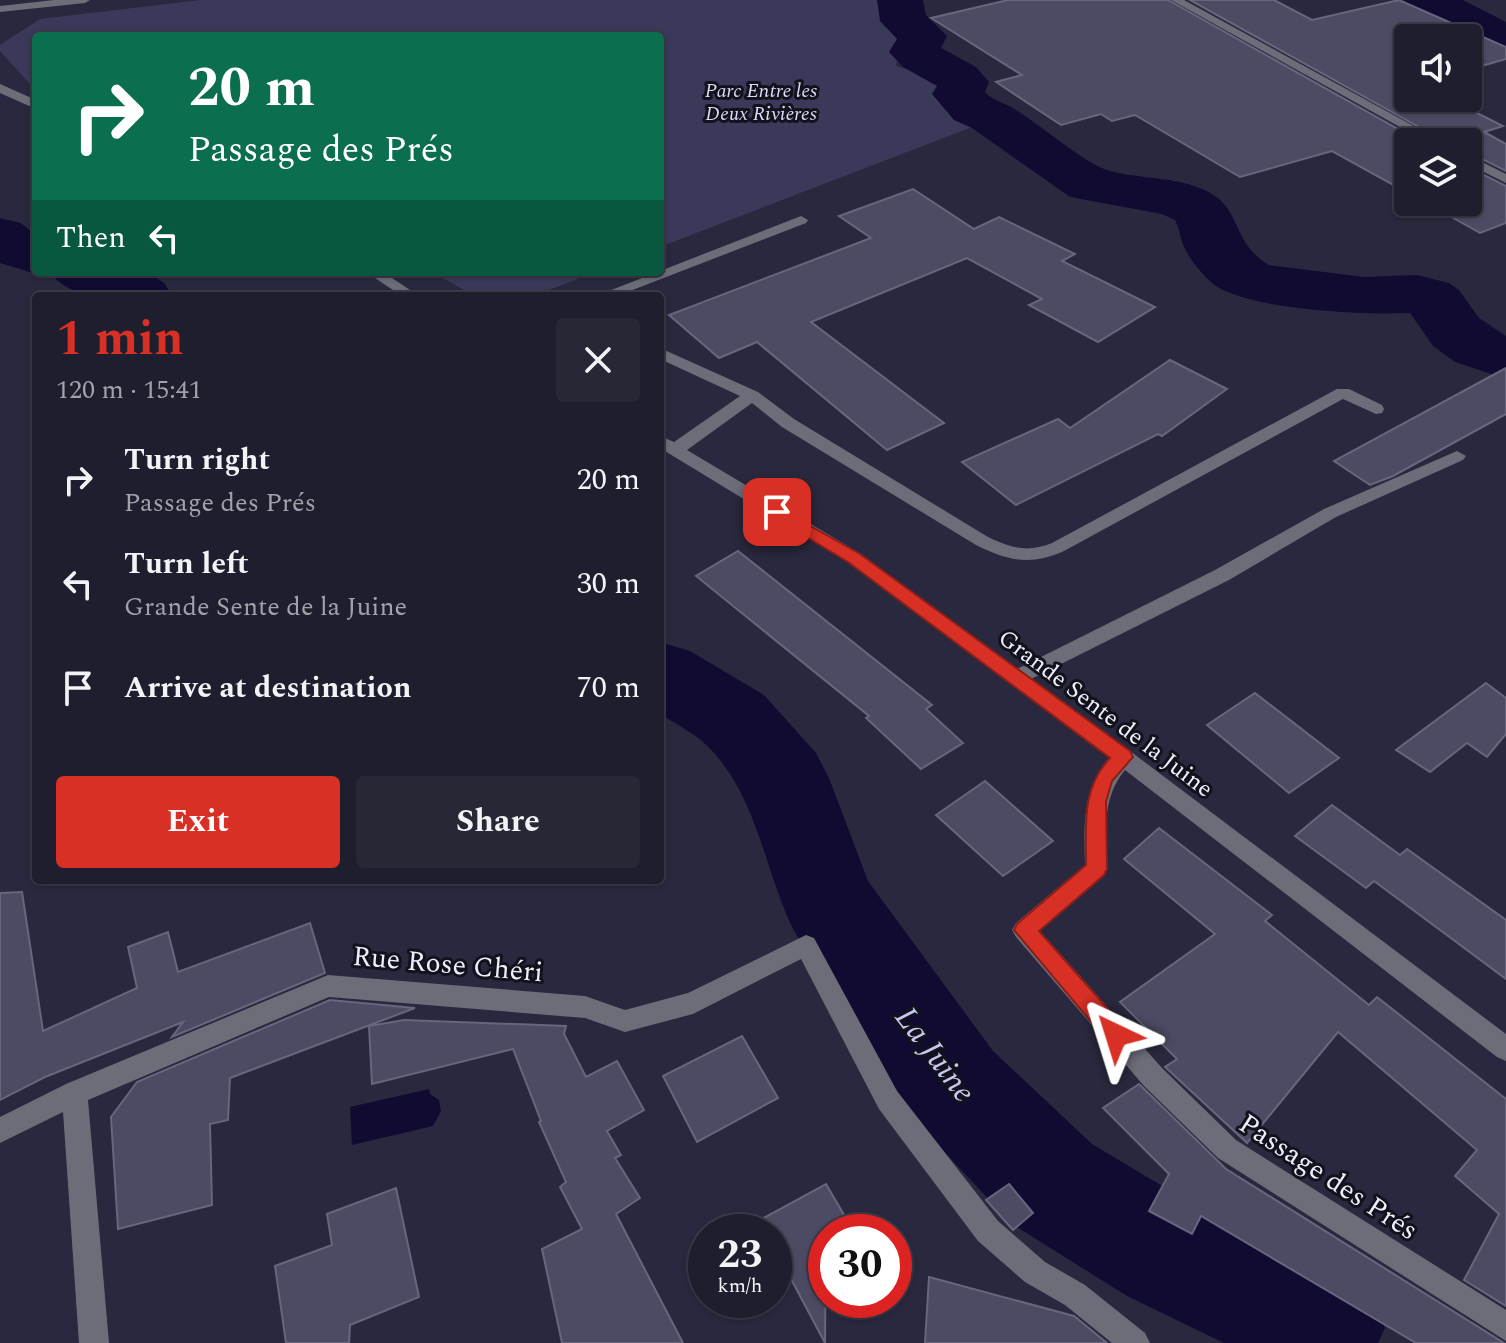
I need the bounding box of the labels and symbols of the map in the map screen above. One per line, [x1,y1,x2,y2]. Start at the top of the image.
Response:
park label: Parc Entre les Deux Rivières [705,76,817,129]
pin [743,478,811,546]
street label: Grande Sente de la Juine [990,621,1221,807]
street label: Rue Rose Chéri [351,935,545,994]
position arrow [1074,993,1158,1077]
water label: La Juine [882,996,988,1114]
street label: Passage des Prés [1230,1103,1427,1252]
speed limit sign: 30 [808,1214,912,1318]

